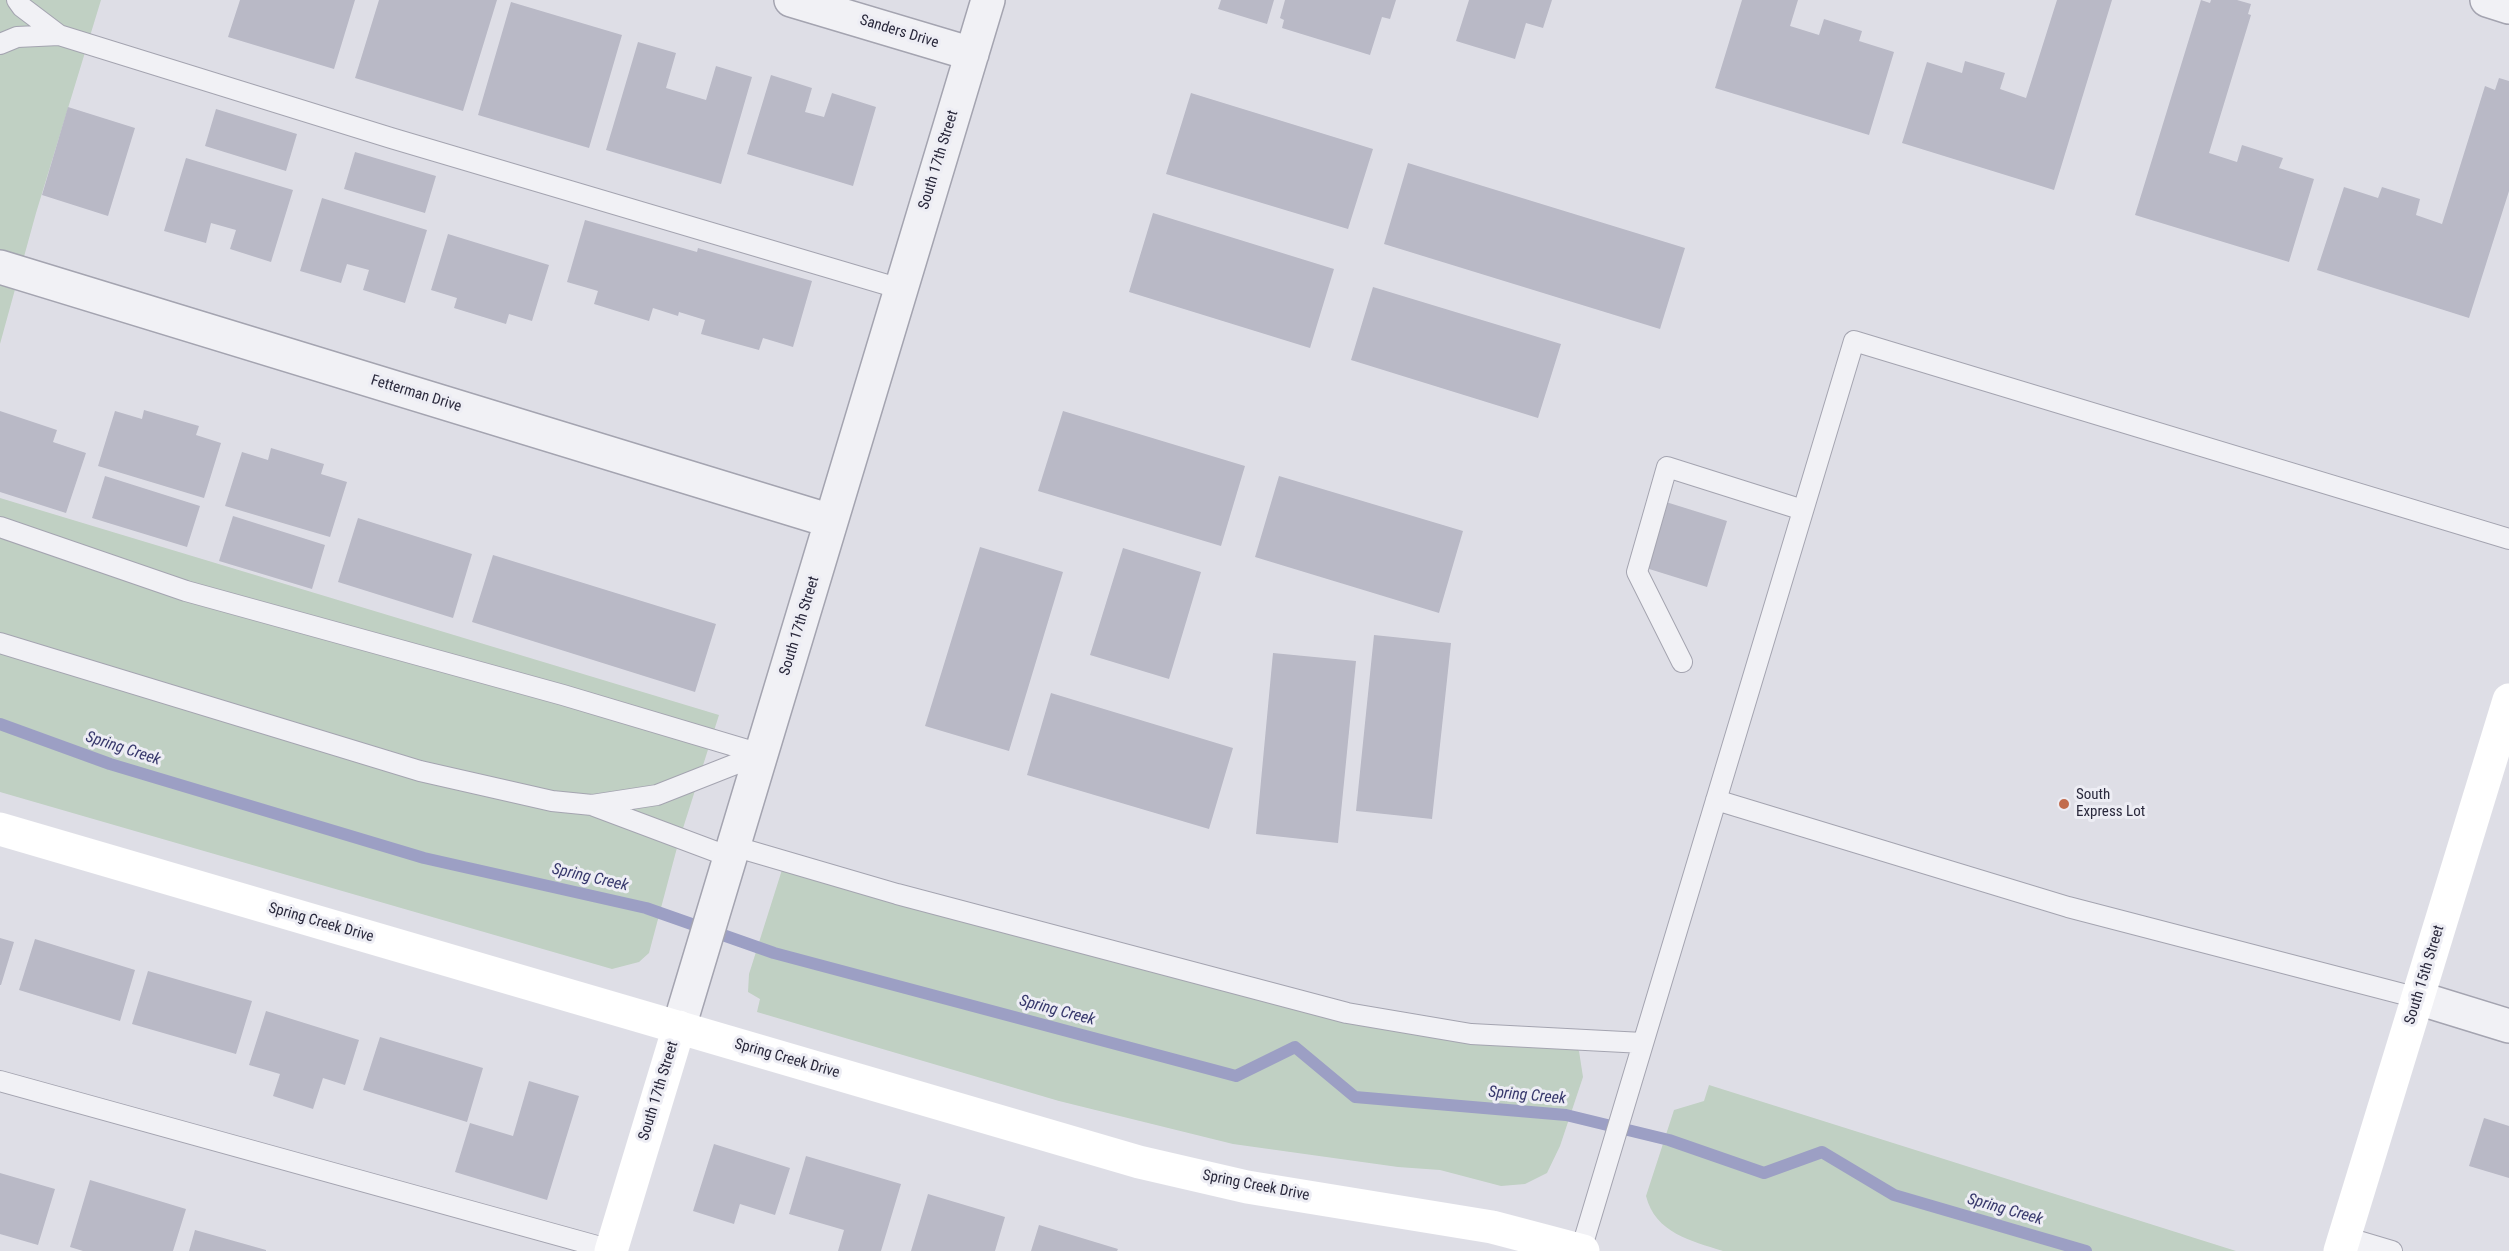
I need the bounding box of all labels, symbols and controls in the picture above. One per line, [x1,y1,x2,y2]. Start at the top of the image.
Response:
street label: Sanders Drive [857,11,941,53]
street label: South 17th Street [915,108,963,212]
street label: Fetterman Drive [369,372,463,416]
street label: South 17th Street [776,574,824,678]
water label: Spring Creek [83,728,163,770]
place label: South Express Lot [2076,786,2145,821]
marker: South Express Lot [2057,797,2071,811]
water label: Spring Creek [550,860,630,896]
street label: Spring Creek Drive [266,899,376,947]
street label: South 15th Street [2401,923,2449,1027]
water label: Spring Creek [1017,992,1097,1030]
street label: Spring Creek Drive [732,1035,842,1083]
street label: South 17th Street [635,1039,683,1143]
water label: Spring Creek [1487,1083,1567,1109]
street label: Spring Creek Drive [1201,1167,1311,1205]
water label: Spring Creek [1965,1190,2045,1230]

